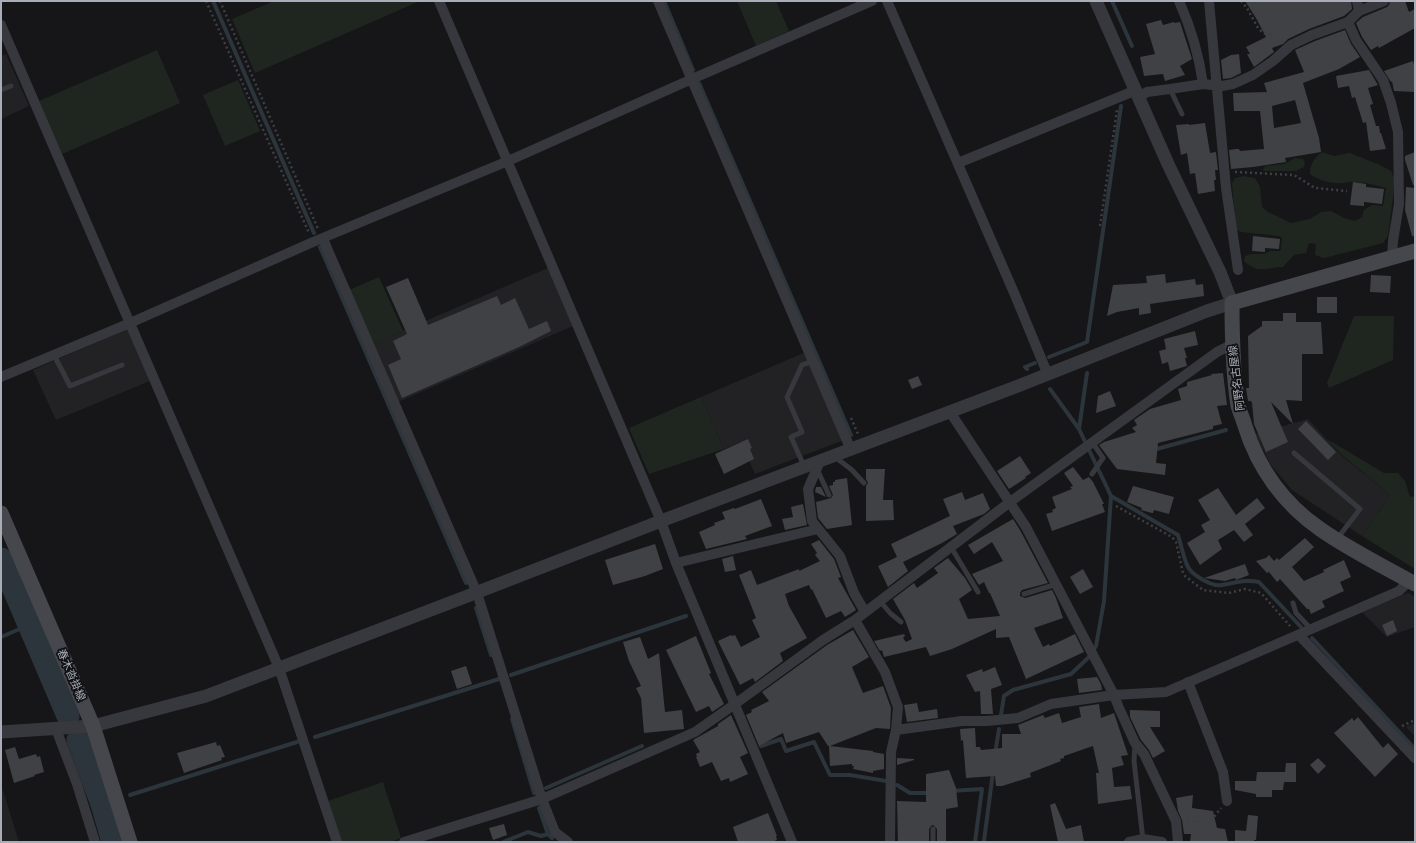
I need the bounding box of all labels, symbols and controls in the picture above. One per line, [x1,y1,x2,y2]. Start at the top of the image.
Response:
street label: 阿野名古屋線 [1226,344,1248,412]
street label: 春木沓掛線 [54,647,88,703]

